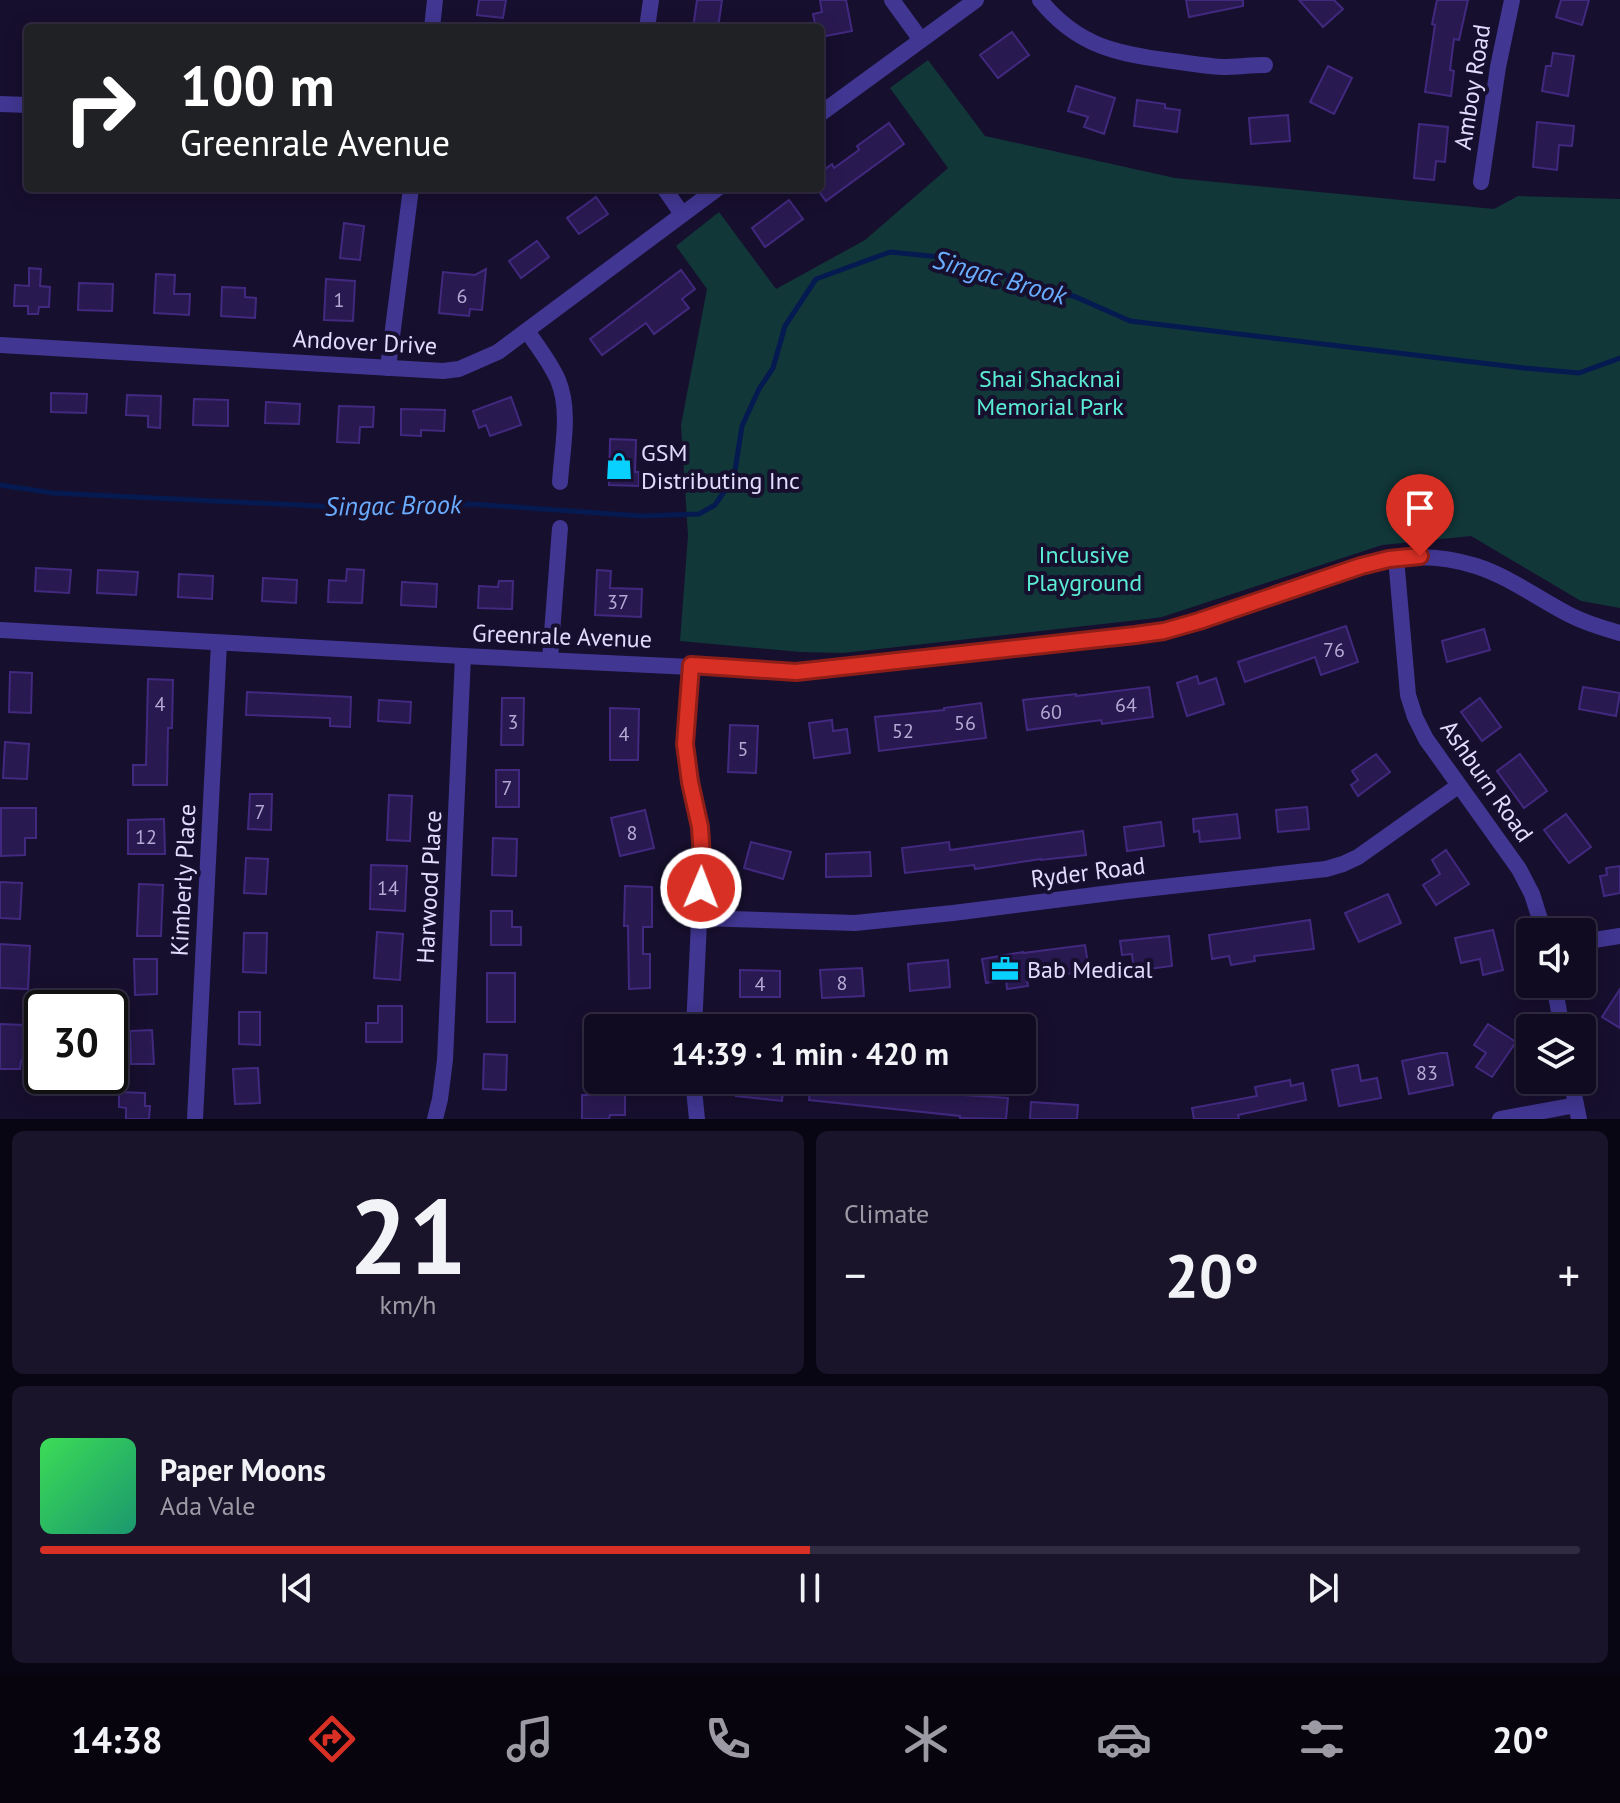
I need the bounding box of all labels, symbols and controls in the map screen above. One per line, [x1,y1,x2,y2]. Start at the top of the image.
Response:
street label: Amboy Road [1447,22,1497,152]
text: 100 m [180,49,335,121]
icon: right [48,56,152,160]
text: Greenrale Avenue [180,119,450,166]
water label: Singac Brook [930,242,1072,312]
house number: 6 [457,283,467,309]
house number: 1 [334,287,344,313]
street label: Andover Drive [292,323,438,361]
park label: Shai Shacknai Memorial Park [976,363,1124,422]
place label: GSM Distributing Inc [641,437,800,496]
shop icon: GSM Distributing Inc [604,451,634,481]
pin [1386,474,1454,556]
icon: arrive [1398,486,1442,530]
water label: Singac Brook [324,487,463,523]
park label: Inclusive Playground [1026,539,1142,598]
house number: 37 [607,589,629,615]
street label: Greenrale Avenue [472,617,652,655]
house number: 76 [1323,637,1345,663]
house number: 4 [155,691,166,717]
house number: 64 [1115,692,1137,718]
house number: 60 [1040,699,1062,725]
house number: 3 [508,709,518,735]
house number: 56 [954,710,976,736]
street label: Ashburn Road [1434,714,1540,848]
house number: 52 [892,718,914,744]
house number: 4 [619,721,630,747]
house number: 5 [738,736,748,762]
house number: 7 [502,775,512,801]
house number: 7 [255,799,265,825]
street label: Kimberly Place [164,803,202,957]
street label: Harwood Place [410,810,448,964]
house number: 8 [627,820,637,846]
house number: 12 [135,824,157,850]
position arrow [659,846,743,930]
street label: Ryder Road [1029,850,1147,894]
house number: 14 [377,875,399,901]
map controls [1516,918,1596,1094]
button: sound [1516,918,1596,998]
office icon: Bab Medical [990,954,1020,984]
place label: Bab Medical [1027,954,1153,985]
house number: 8 [837,970,847,996]
house number: 4 [755,971,766,997]
speed limit sign: 30 [24,990,128,1094]
button: layers [1516,1014,1596,1094]
text: 14:39 · 1 min · 420 m [671,1034,949,1073]
house number: 83 [1416,1060,1438,1086]
text: 21 [349,1168,467,1303]
text: Climate [844,1197,929,1230]
text: 20° [1165,1236,1259,1314]
text: − [844,1246,866,1303]
text: + [1558,1246,1580,1303]
text: km/h [380,1288,437,1321]
text: Paper Moons [160,1450,326,1489]
text: Ada Vale [160,1489,255,1522]
icon: previous [275,1566,319,1610]
icon: pause [788,1566,832,1610]
icon: next [1301,1566,1345,1610]
icon: directions [304,1711,360,1767]
icon: music [502,1711,558,1767]
icon: phone [700,1711,756,1767]
icon: climate [898,1711,954,1767]
icon: car [1096,1711,1152,1767]
icon: filters [1294,1711,1350,1767]
text: 14:38 [71,1716,162,1763]
text: 20° [1492,1716,1549,1763]

